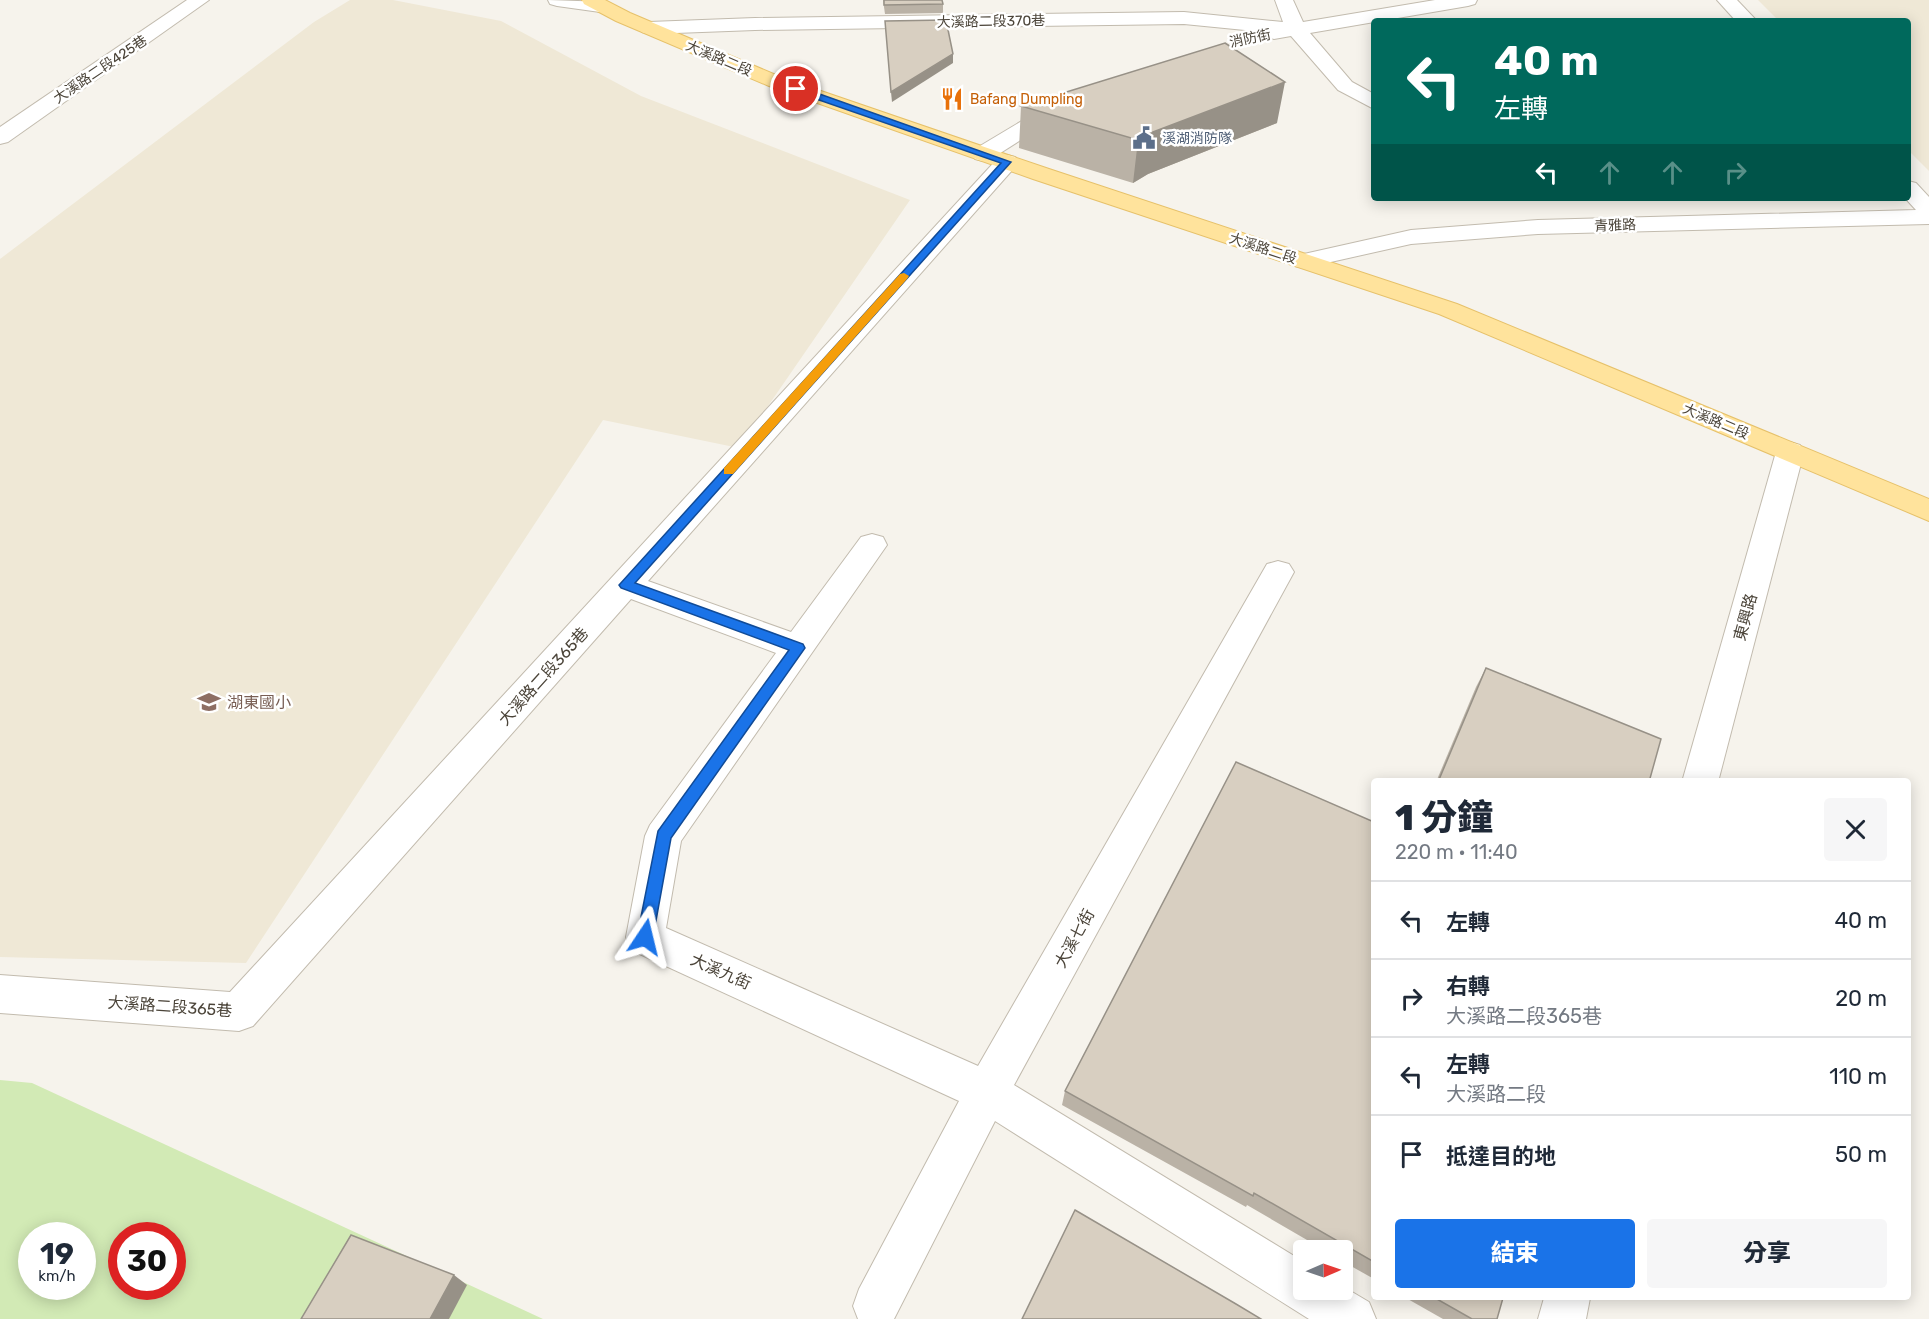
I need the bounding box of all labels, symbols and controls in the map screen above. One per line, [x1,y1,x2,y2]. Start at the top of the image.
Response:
street label: 大溪路二段370巷 [937,12,1045,31]
street label: 消防街 [1228,26,1272,51]
street label: 大溪路二段425巷 [50,32,150,107]
text: 40 m [1494,36,1599,86]
street label: 大溪路二段 [683,37,754,80]
icon: left [1395,42,1473,120]
pin [770,63,821,114]
icon: arrive [779,72,812,105]
restaurant icon: Bafang Dumpling [939,86,965,112]
place label: Bafang Dumpling [970,91,1083,108]
text: 左轉 [1494,93,1548,125]
public building icon: 溪湖消防隊 [1131,125,1157,151]
place label: 溪湖消防隊 [1162,130,1232,147]
icon: left [1530,156,1563,189]
icon: ahead [1593,156,1626,189]
icon: ahead [1656,156,1689,189]
icon: right [1719,156,1752,189]
street label: 青雅路 [1594,216,1636,235]
street label: 大溪路二段 [1227,230,1299,267]
street label: 大溪路二段 [1680,400,1751,443]
street label: 東興路 [1730,591,1761,643]
street label: 大溪路二段365巷 [495,624,592,729]
school or university icon: 湖東國小 [196,689,222,715]
place label: 湖東國小 [227,693,291,712]
text: 1 分鐘 [1395,796,1493,839]
button: close [1824,798,1887,861]
text: 220 m · 11:40 [1395,840,1518,864]
icon: left [1395,904,1428,937]
position arrow [613,905,677,969]
street label: 大溪七街 [1051,906,1098,971]
text: 40 m [1834,907,1887,934]
text: 左轉 [1446,909,1490,936]
street label: 大溪九街 [688,950,754,993]
text: 右轉 [1446,973,1490,1000]
icon: right [1395,982,1428,1015]
text: 20 m [1835,985,1887,1012]
street label: 大溪路二段365巷 [107,993,233,1020]
text: 大溪路二段365巷 [1446,1004,1602,1028]
text: 左轉 [1446,1051,1490,1078]
icon: left [1395,1060,1428,1093]
text: 110 m [1829,1063,1887,1090]
text: 大溪路二段 [1446,1082,1546,1106]
icon: arrive [1395,1138,1428,1171]
text: 50 m [1835,1141,1887,1168]
text: 抵達目的地 [1446,1143,1556,1170]
button: 結束 [1395,1219,1635,1288]
button: 分享 [1647,1219,1887,1288]
speed limit sign: 30 [108,1222,186,1300]
text: 19 [40,1236,74,1272]
north arrow [1293,1240,1353,1300]
map controls [1293,1240,1353,1300]
text: km/h [38,1267,76,1285]

